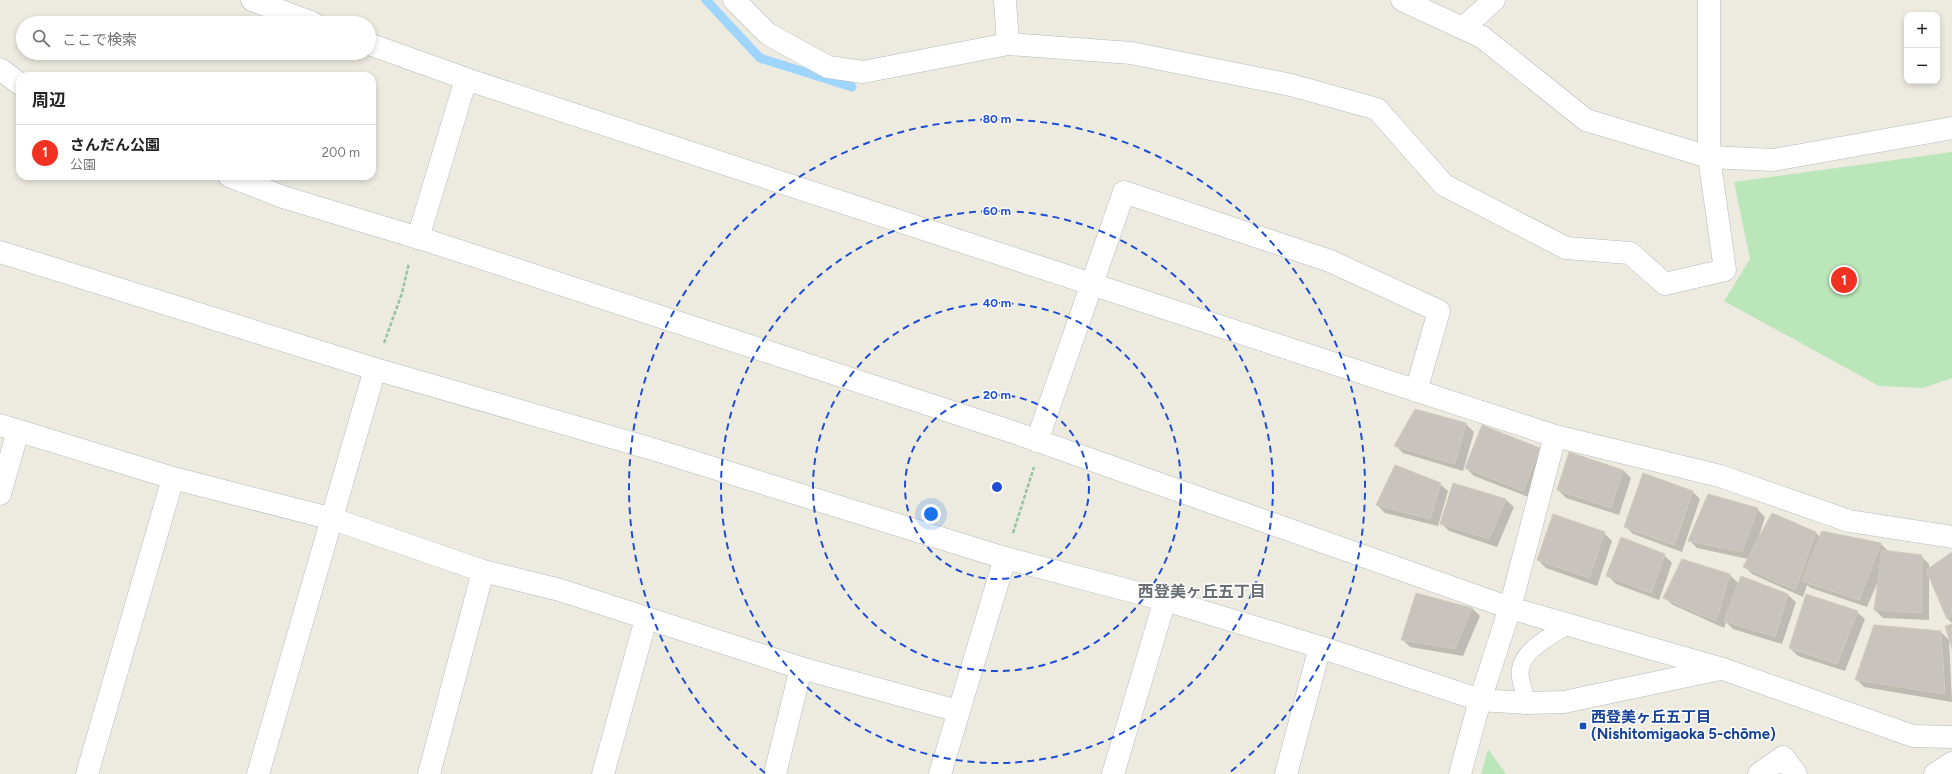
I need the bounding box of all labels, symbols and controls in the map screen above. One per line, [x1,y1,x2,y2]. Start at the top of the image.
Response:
map controls [1904,12,1940,84]
button: + [1904,12,1940,48]
search box [16,16,376,60]
icon: search [30,27,52,49]
text: ここで検索 [62,31,137,49]
button: − [1904,48,1940,84]
text: 周辺 [32,90,66,110]
text: 80 m [983,112,1011,126]
text: さんだん公園 [70,136,160,154]
text: 1 [42,145,48,160]
text: 200 m [322,145,360,160]
text: 公園 [70,157,96,172]
text: 60 m [983,204,1011,218]
pin: 1 [1831,265,1857,295]
text: 40 m [983,296,1011,310]
text: 20 m [983,388,1011,402]
centre of rings [990,480,1004,494]
your location [921,504,941,524]
district label: 西登美ヶ丘五丁目 [1138,582,1266,601]
place label: 西登美ヶ丘五丁目 (Nishitomigaoka 5-chōme) [1591,708,1776,743]
marker: 西登美ヶ丘五丁目 (Nishitomigaoka 5-chōme) [1578,721,1588,731]

